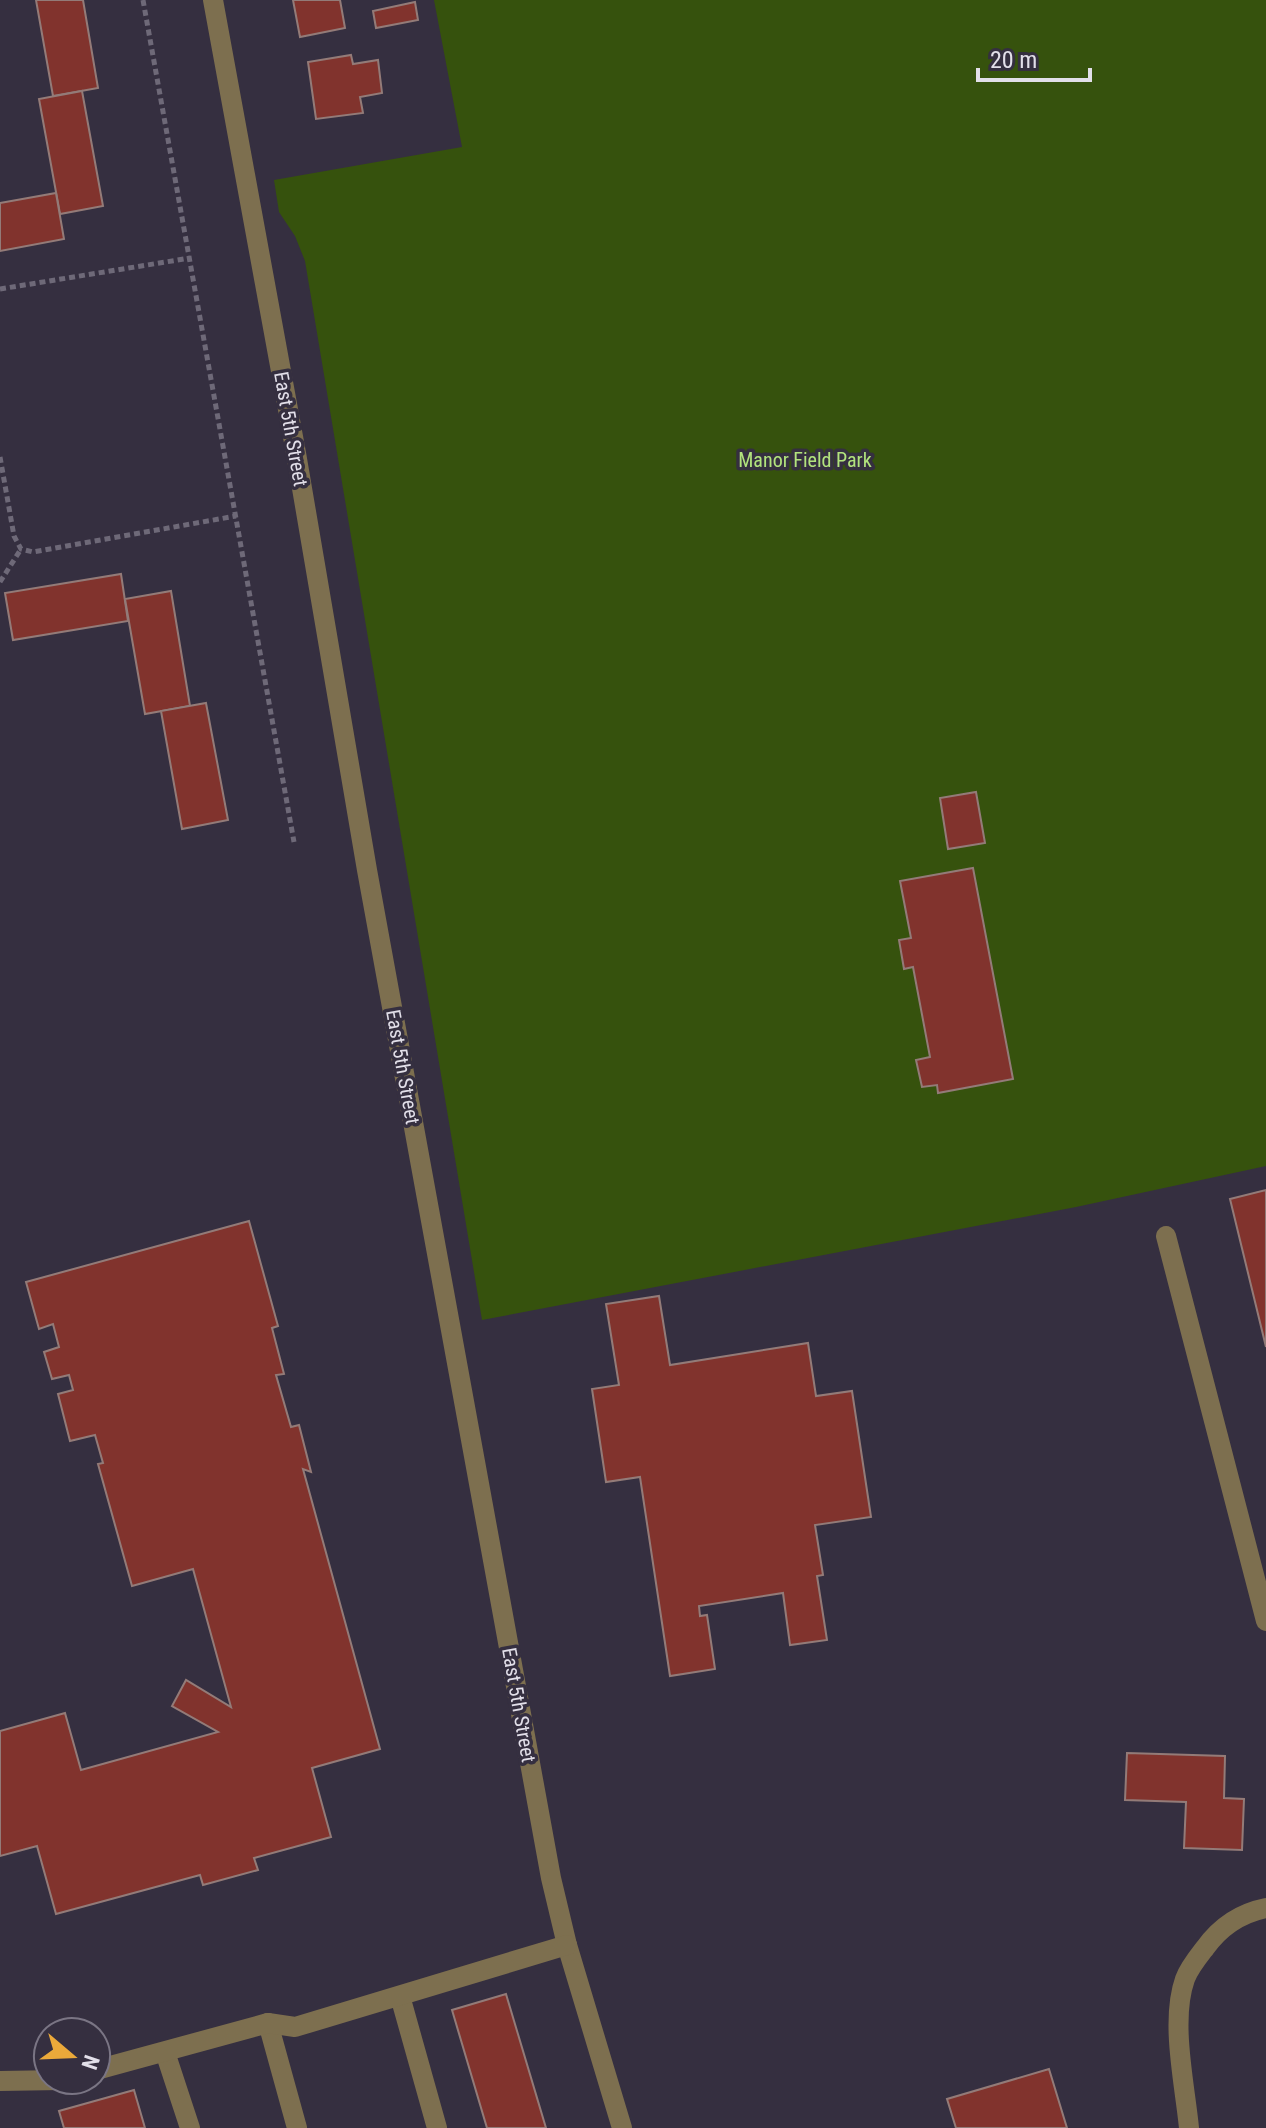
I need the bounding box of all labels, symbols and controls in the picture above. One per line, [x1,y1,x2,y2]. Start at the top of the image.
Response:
scale bar [978,32,1090,82]
text: 20 m [990,46,1037,74]
street label: East 5th Street [269,370,313,488]
park label: Manor Field Park [738,448,872,472]
street label: East 5th Street [381,1008,425,1126]
street label: East 5th Street [497,1646,541,1764]
north arrow [32,2016,112,2096]
text: N [76,2052,104,2073]

